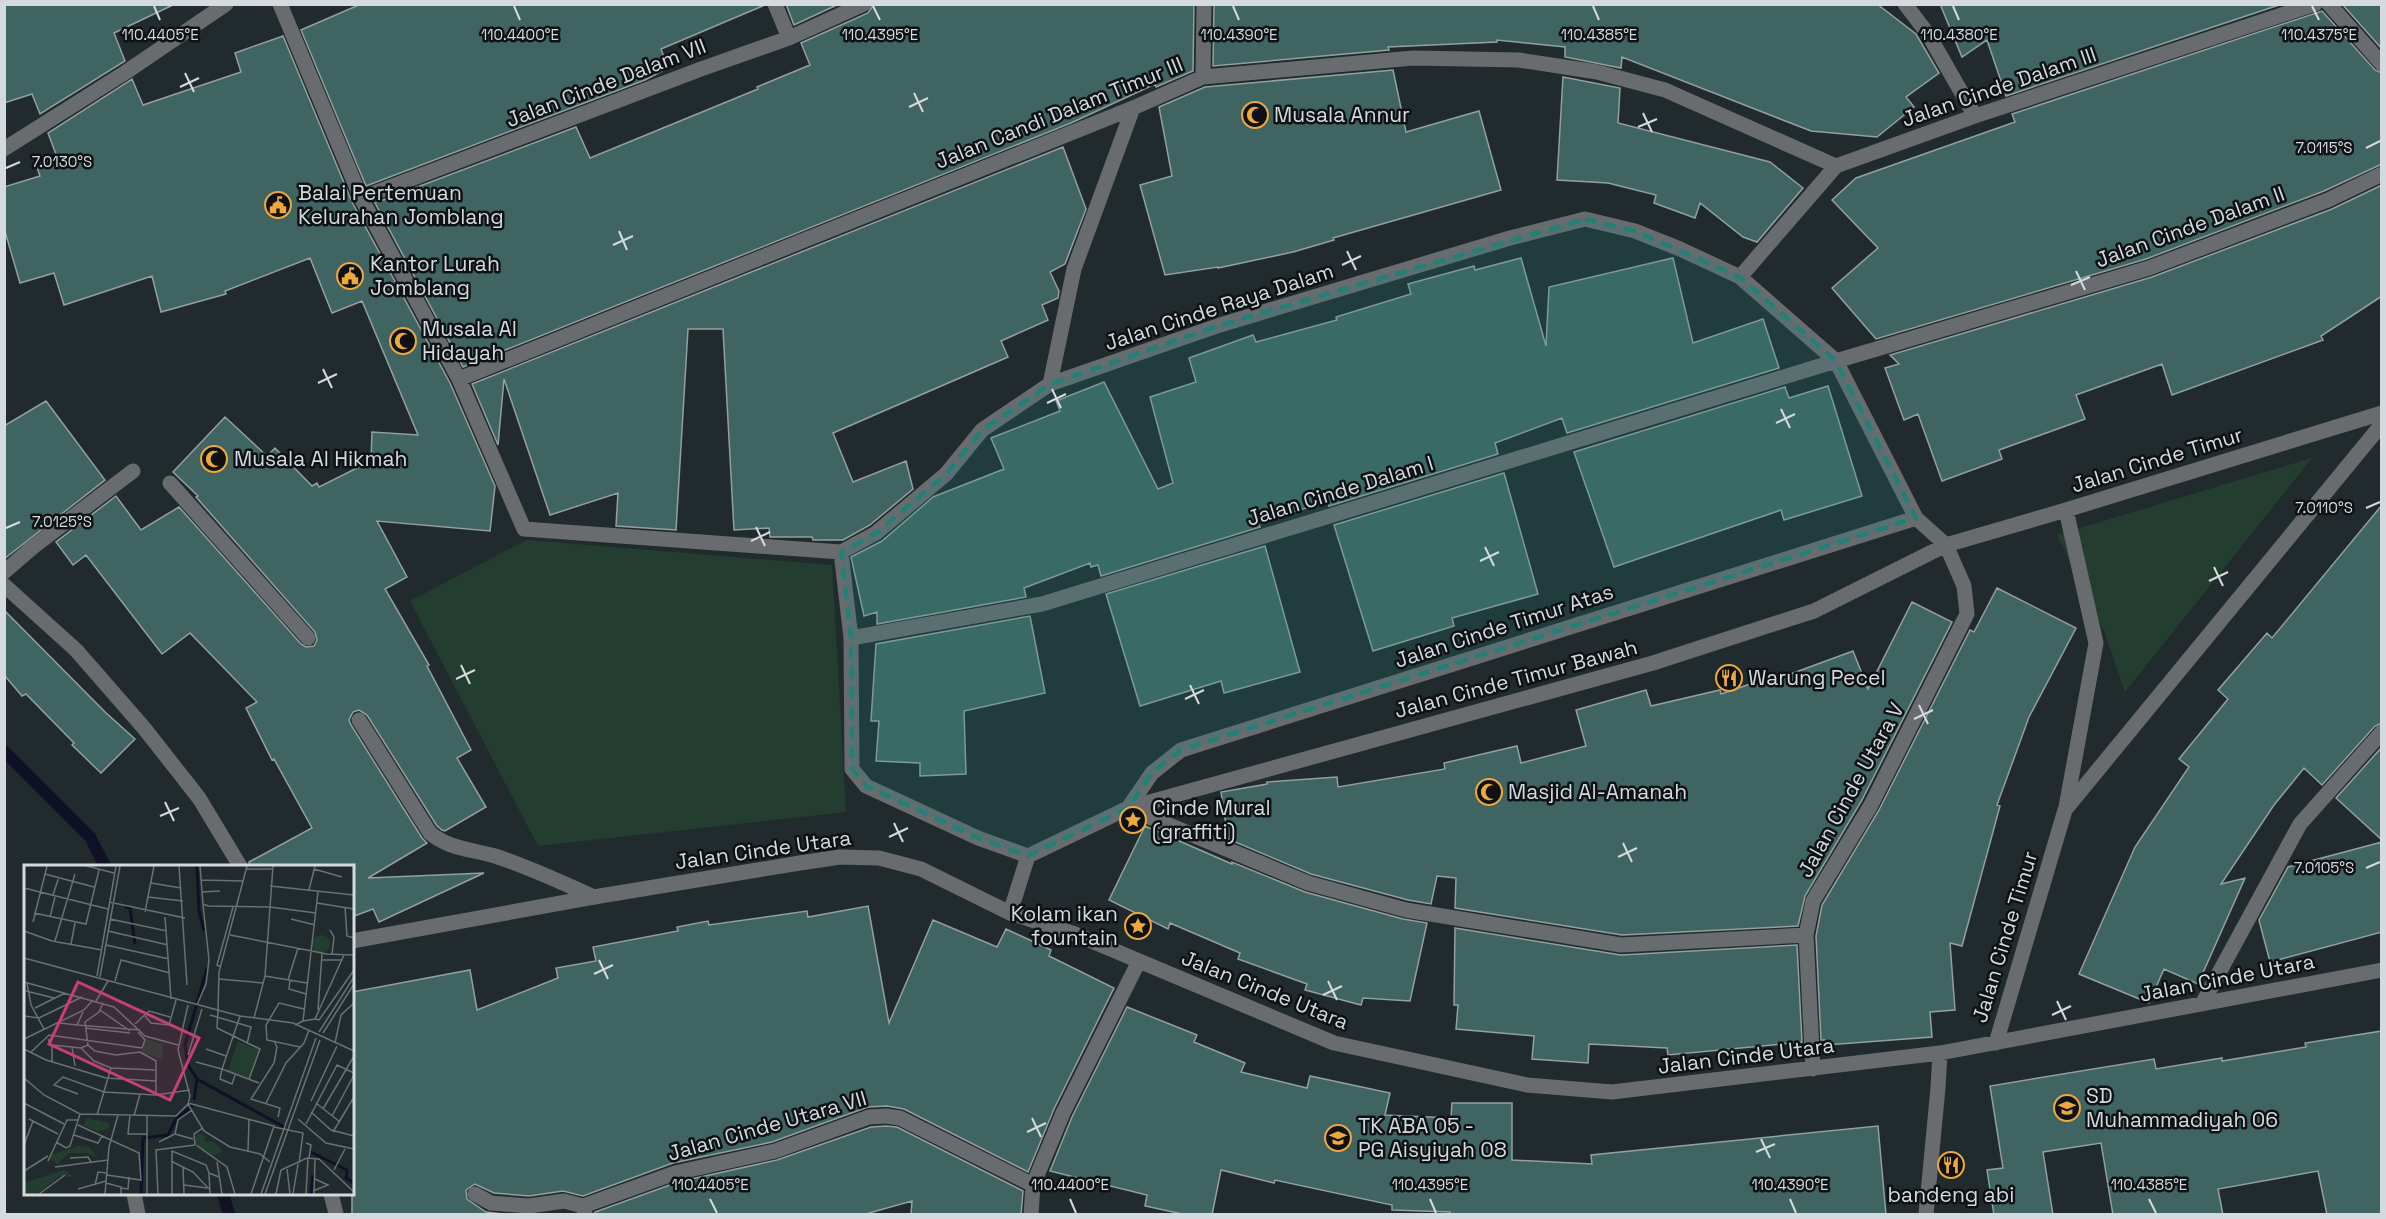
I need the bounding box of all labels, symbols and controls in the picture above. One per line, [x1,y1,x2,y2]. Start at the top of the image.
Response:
text: 110.4405°E [121,25,199,44]
text: 110.4400°E [481,25,559,44]
text: 110.4395°E [842,25,918,44]
text: 110.4390°E [1200,25,1278,44]
text: 110.4385°E [1561,25,1637,44]
text: 110.4380°E [1920,25,1998,44]
text: 110.4375°E [2281,25,2357,44]
street label: Jalan Cinde Dalam VII [502,32,710,133]
street label: Jalan Cinde Dalam III [1898,40,2100,133]
street label: Jalan Candi Dalam Timur III [931,50,1187,175]
mosque icon: Musala Annur [1240,100,1270,130]
place label: Musala Annur [1274,101,1410,128]
text: 7.0115°S [2295,138,2353,157]
text: 7.0130°S [32,152,92,171]
place label: Balai Pertemuan Kelurahan Jomblang [298,179,504,230]
street label: Jalan Cinde Dalam II [2092,180,2288,273]
public building icon: Balai Pertemuan Kelurahan Jomblang [263,190,293,220]
place label: Kantor Lurah Jomblang [370,250,500,301]
street label: Jalan Cinde Raya Dalam [1101,257,1337,356]
public building icon: Kantor Lurah Jomblang [335,261,365,291]
place label: Musala Al Hidayah [422,315,517,366]
mosque icon: Musala Al Hidayah [388,326,418,356]
street label: Jalan Cinde Timur [2068,421,2246,498]
mosque icon: Musala Al Hikmah [199,444,229,474]
place label: Musala Al Hikmah [234,445,407,472]
street label: Jalan Cinde Dalam I [1243,449,1437,532]
text: 7.0110°S [2295,498,2353,517]
text: 7.0125°S [32,512,92,531]
street label: Jalan Cinde Timur Atas [1391,577,1617,674]
street label: Jalan Cinde Timur Bawah [1391,633,1640,724]
restaurant icon: Warung Pecel [1714,663,1744,693]
place label: Warung Pecel [1748,664,1886,691]
street label: Jalan Cinde Utara V [1791,698,1910,882]
mosque icon: Masjid Al-Amanah [1474,777,1504,807]
place label: Masjid Al-Amanah [1508,778,1687,805]
place label: Cinde Mural (graffiti) [1152,794,1271,845]
place icon: Cinde Mural (graffiti) [1118,805,1148,835]
street label: Jalan Cinde Utara [673,824,853,875]
street label: Jalan Cinde Timur [1966,848,2043,1026]
text: 7.0105°S [2294,858,2354,877]
inset map [24,865,354,1195]
place label: Kolam ikan fountain [1011,900,1118,951]
place icon: Kolam ikan fountain [1123,911,1153,941]
street label: Jalan Cinde Utara [1178,944,1353,1035]
street label: Jalan Cinde Utara [2137,947,2317,1008]
street label: Jalan Cinde Utara [1656,1031,1836,1080]
place label: SD Muhammadiyah 06 [2086,1082,2278,1133]
street label: Jalan Cinde Utara VII [664,1084,870,1167]
school or university icon: SD Muhammadiyah 06 [2052,1093,2082,1123]
place label: TK ABA 05 - PG Aisyiyah 08 [1358,1112,1507,1163]
school or university icon: TK ABA 05 - PG Aisyiyah 08 [1323,1123,1353,1153]
restaurant icon: bandeng abi [1936,1150,1966,1180]
text: 110.4405°E [671,1175,749,1194]
text: 110.4400°E [1031,1175,1109,1194]
text: 110.4395°E [1392,1175,1468,1194]
text: 110.4390°E [1751,1175,1829,1194]
text: 110.4385°E [2111,1175,2187,1194]
place label: bandeng abi [1888,1181,2014,1208]

